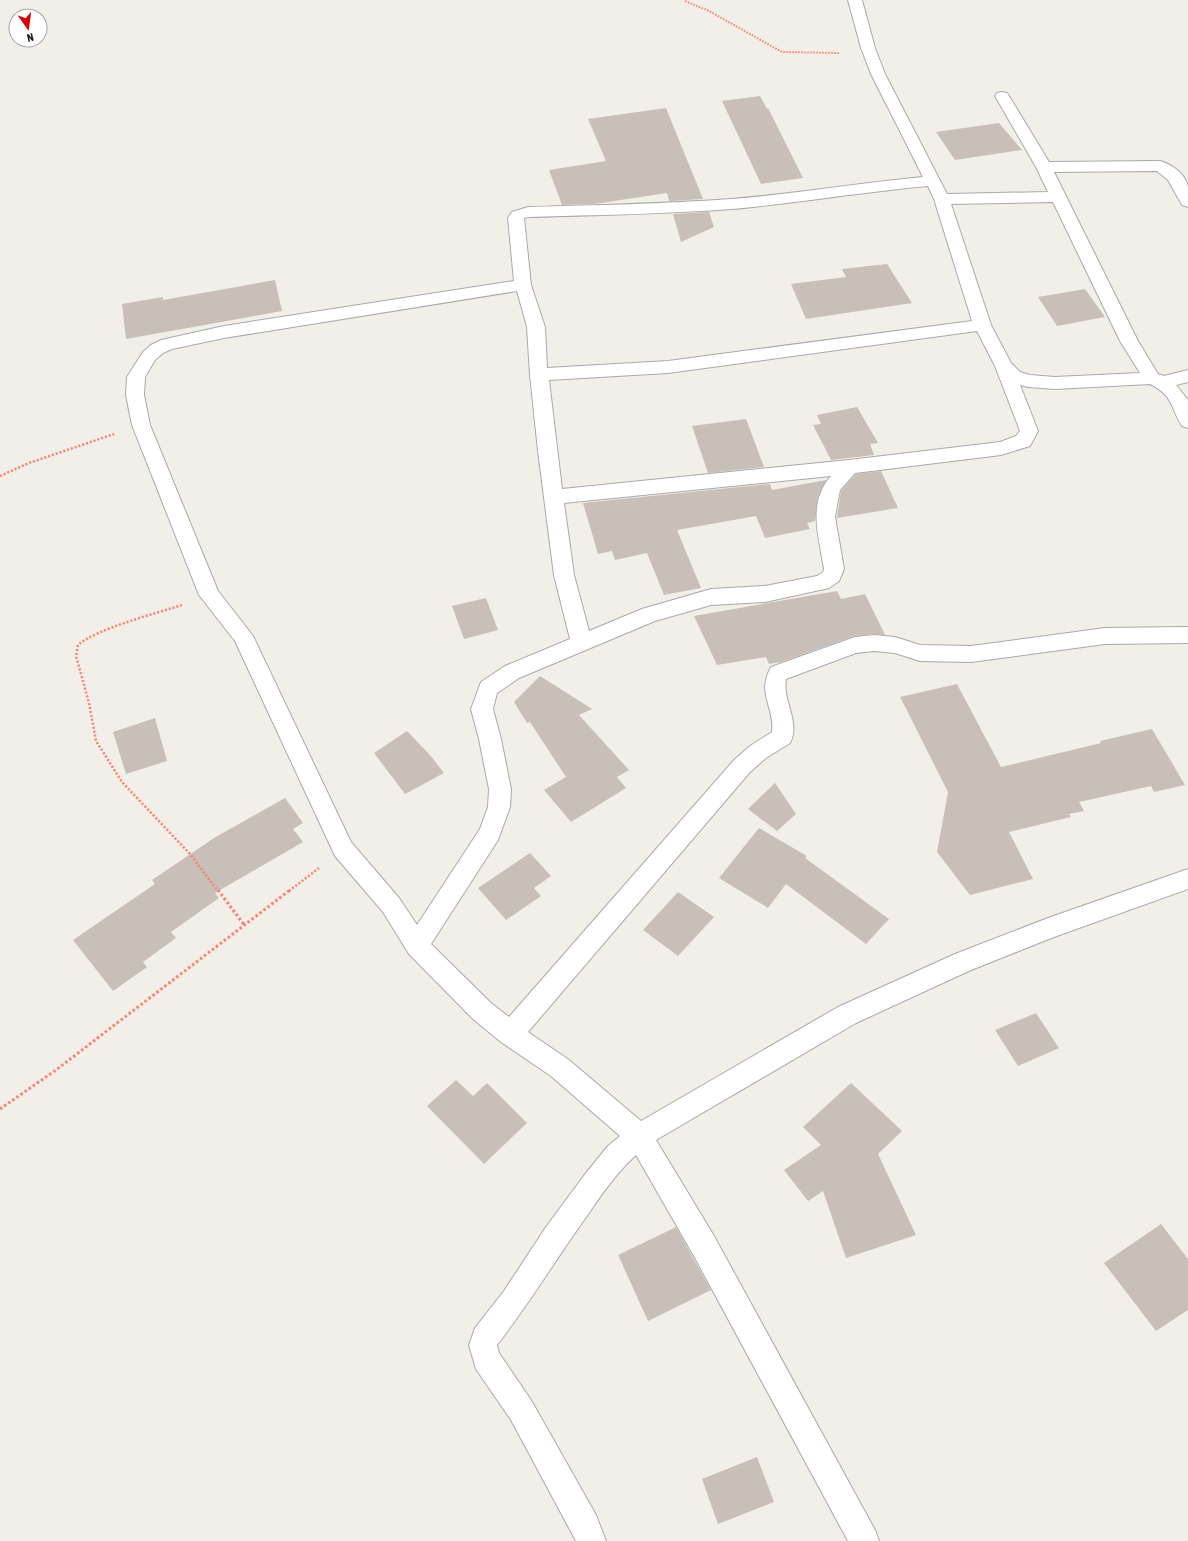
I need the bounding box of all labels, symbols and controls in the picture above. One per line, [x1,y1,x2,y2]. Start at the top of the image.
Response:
north arrow [8,8,48,48]
text: N [26,31,35,44]

